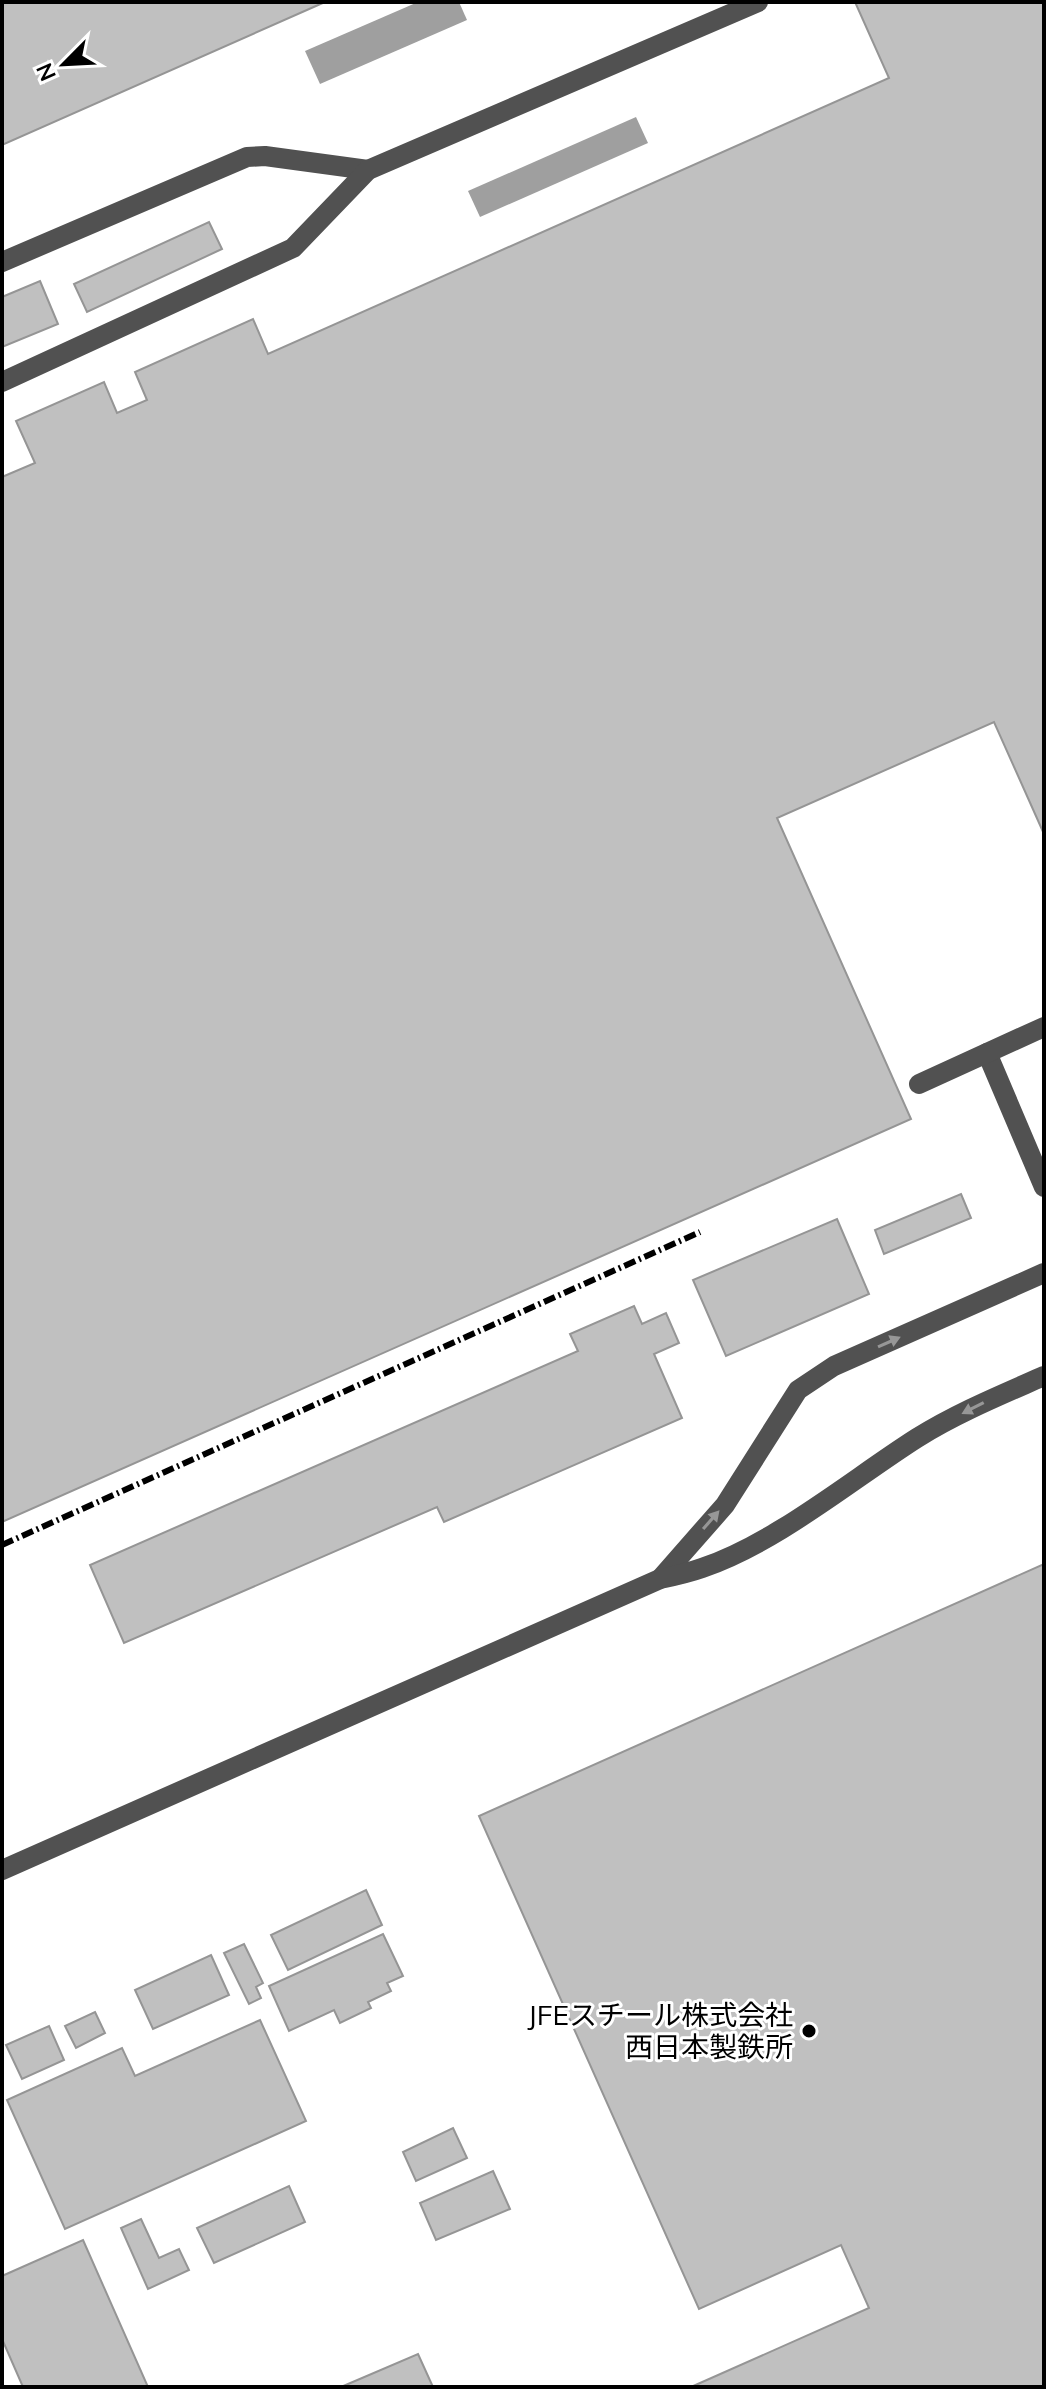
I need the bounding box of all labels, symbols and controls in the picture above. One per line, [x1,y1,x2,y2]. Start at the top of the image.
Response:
north arrow [24,24,104,104]
text: N [30,59,62,85]
one-way arrow [877,1335,901,1349]
one-way arrow [962,1402,985,1415]
one-way arrow [702,1511,719,1531]
place label: JFEスチール株式会社 西日本製鉄所 [528,1997,793,2064]
marker: JFEスチール株式会社 西日本製鉄所 [800,2022,818,2040]

